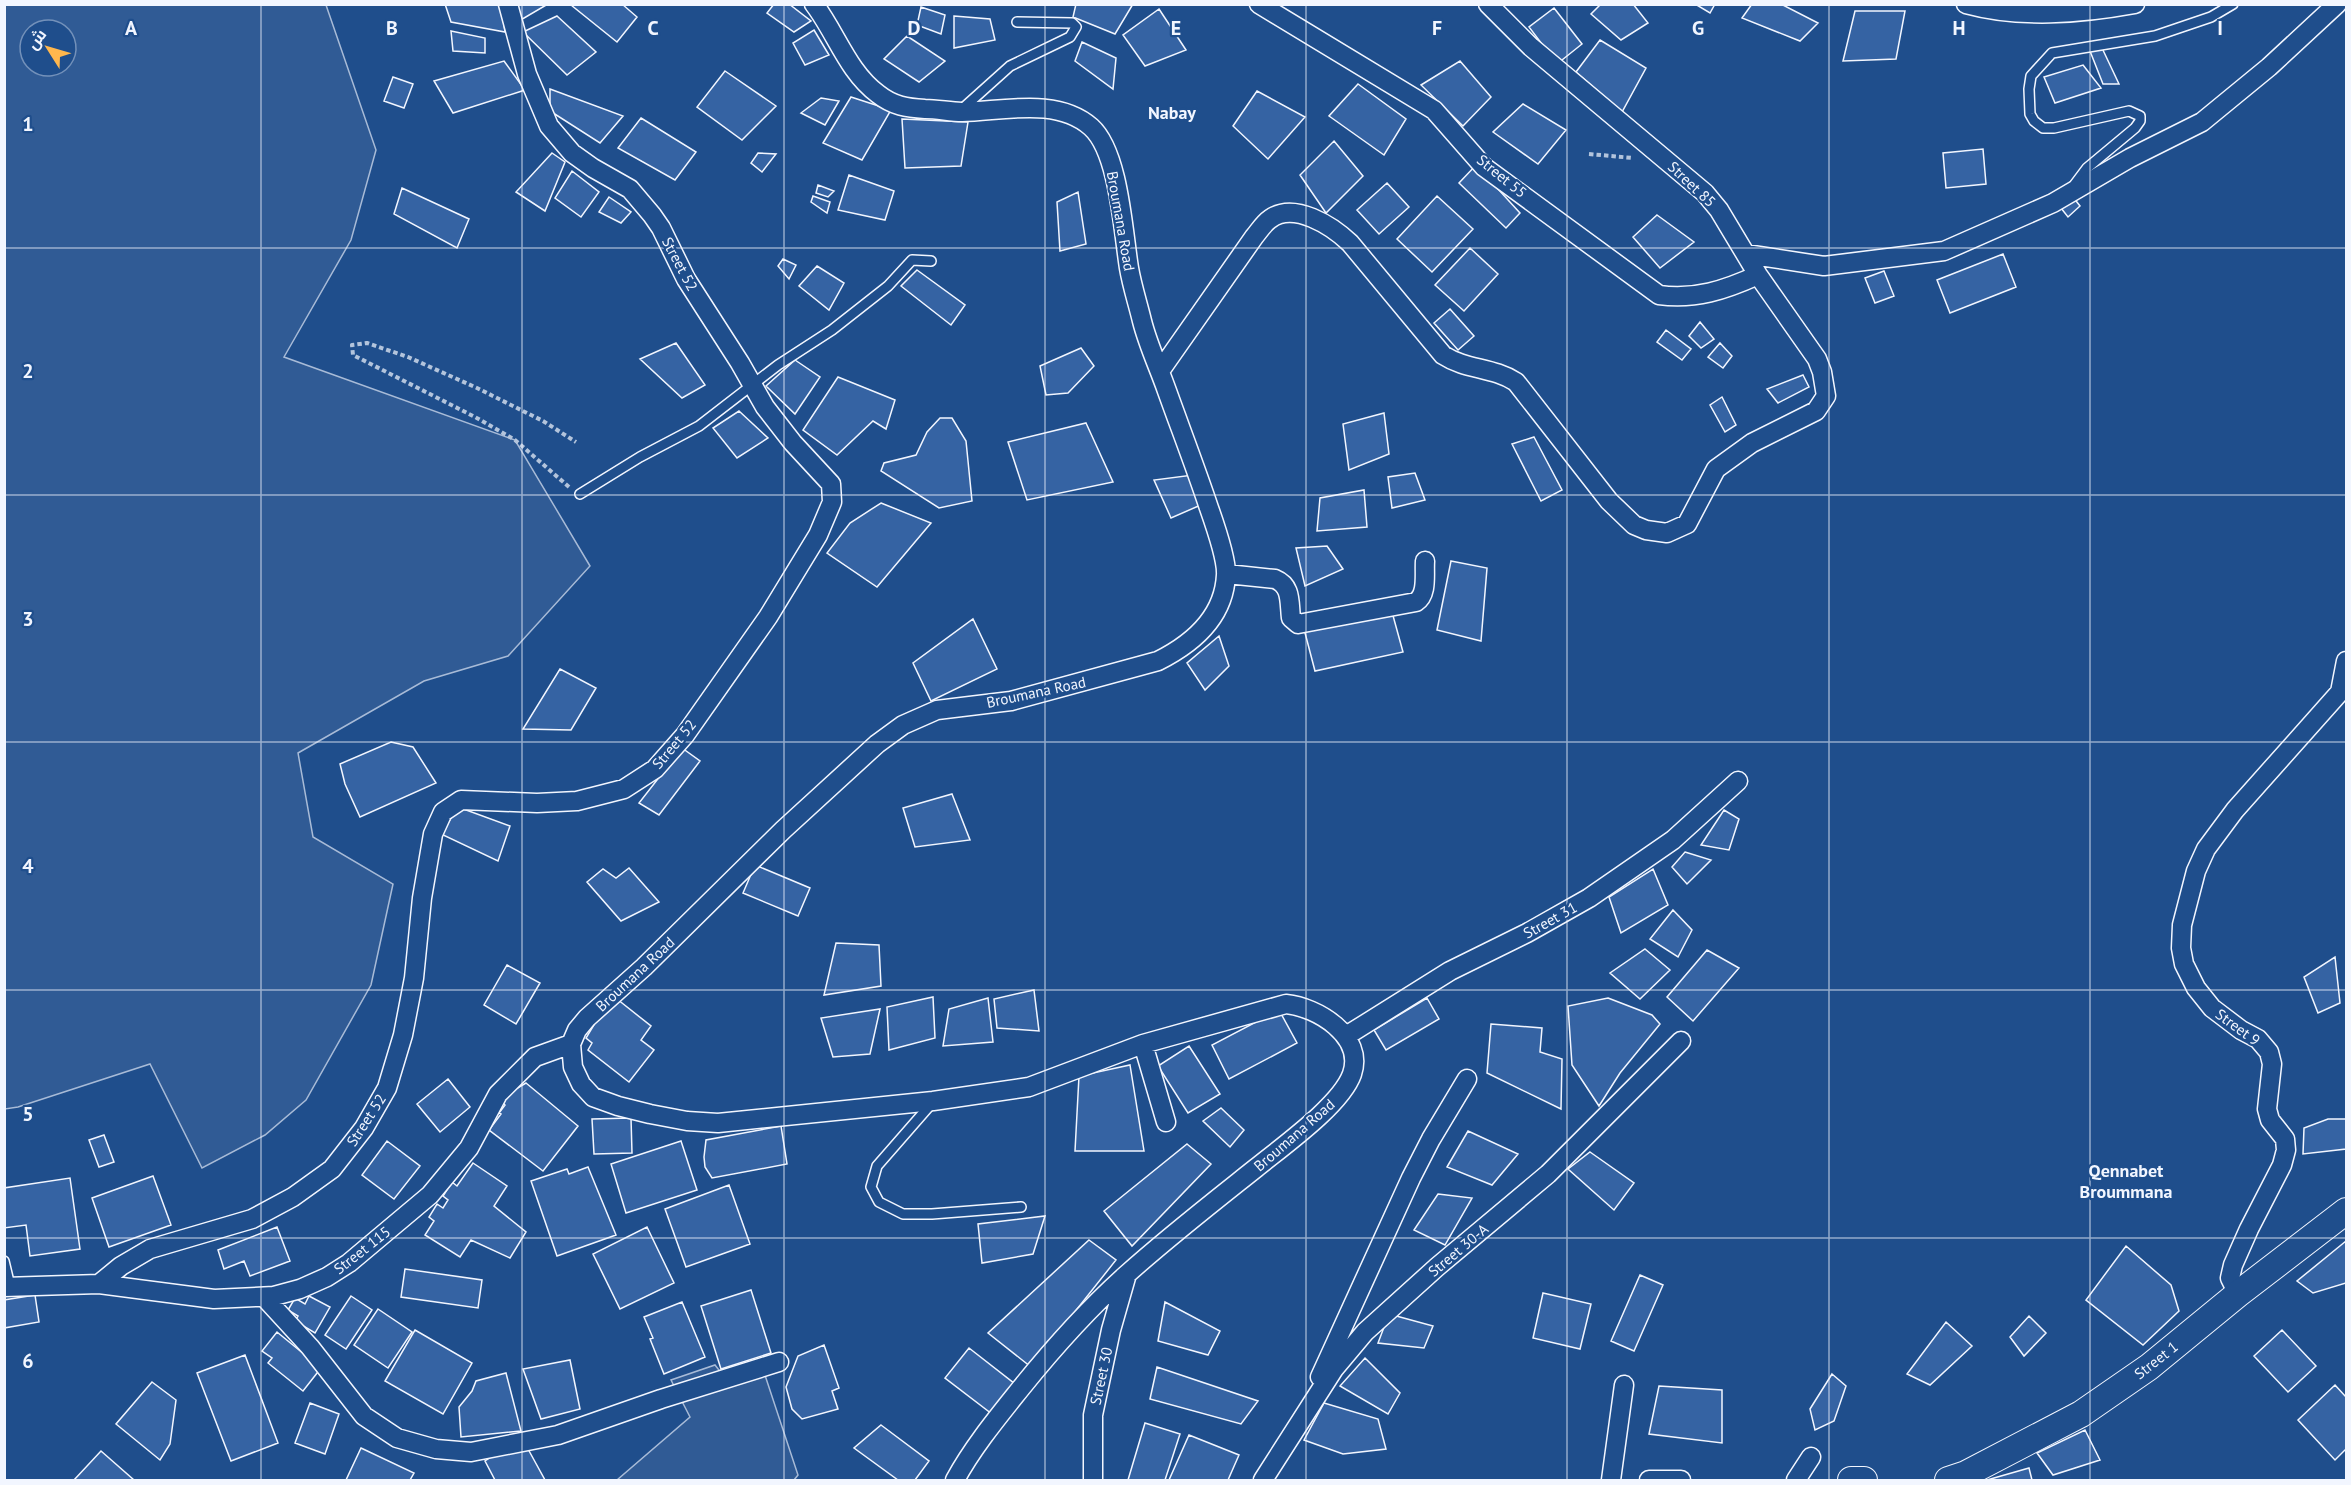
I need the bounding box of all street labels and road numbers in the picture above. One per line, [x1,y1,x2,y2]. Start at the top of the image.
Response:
street label: Street 55 [1473,150,1531,202]
street label: Street 85 [1664,157,1720,211]
street label: Broumana Road [1103,170,1139,272]
street label: Street 52 [658,234,702,294]
street label: Broumana Road [985,672,1087,712]
street label: Street 52 [648,715,700,773]
street label: Street 31 [1520,897,1580,943]
street label: Broumana Road [592,933,678,1015]
street label: Street 9 [2212,1004,2264,1050]
street label: Street 52 [342,1090,390,1150]
street label: Broumana Road [1250,1095,1338,1175]
street label: Street 30-A [1424,1219,1492,1281]
street label: Street 115 [330,1222,394,1278]
street label: Street 1 [2130,1337,2182,1383]
street label: Street 30 [1086,1345,1116,1407]

